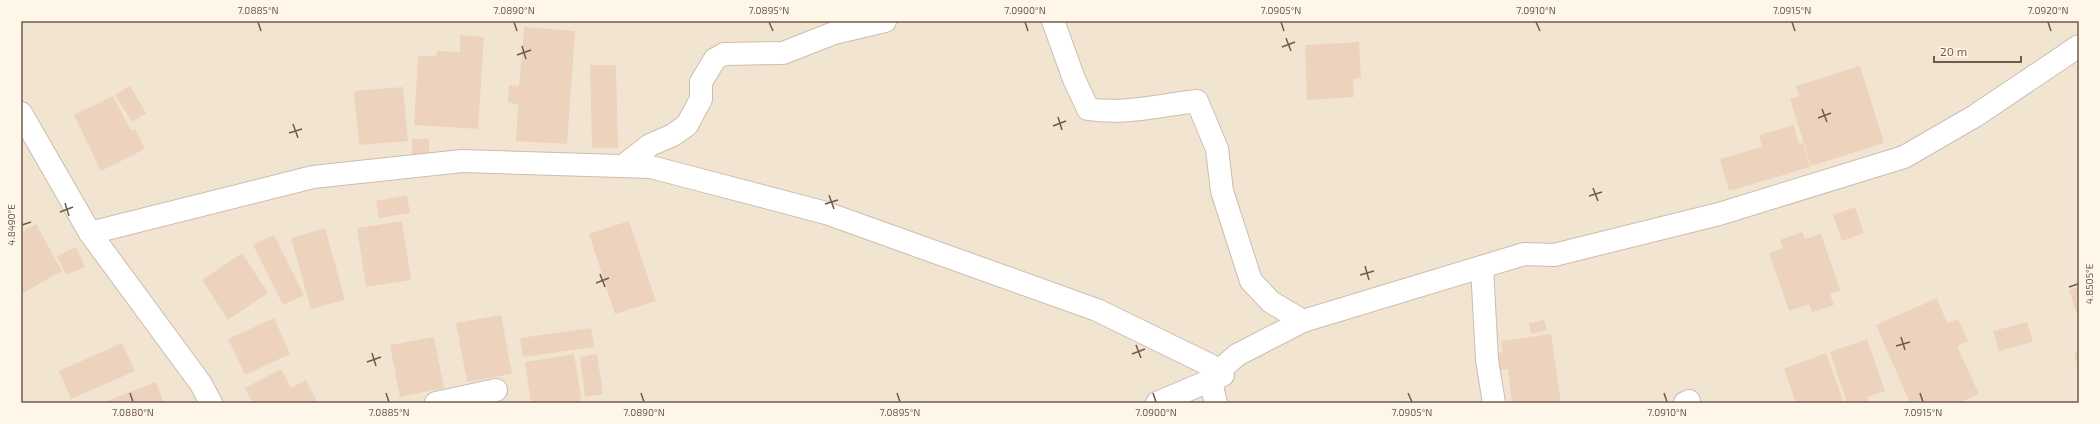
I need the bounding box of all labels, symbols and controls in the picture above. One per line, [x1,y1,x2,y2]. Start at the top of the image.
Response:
text: 7.0885°N [237,4,279,16]
text: 7.0890°N [493,4,535,16]
text: 7.0895°N [749,4,789,16]
text: 7.0900°N [1004,4,1046,16]
text: 7.0905°N [1261,4,1301,16]
text: 7.0910°N [1516,4,1556,16]
text: 7.0915°N [1773,4,1811,16]
text: 7.0920°N [2027,4,2069,16]
scale bar [1934,38,2021,64]
text: 20 m [1940,44,1967,58]
text: 4.8490°E [5,204,17,246]
text: 4.8505°E [2083,263,2095,304]
text: 7.0880°N [112,406,154,418]
text: 7.0885°N [368,406,410,418]
text: 7.0890°N [623,406,665,418]
text: 7.0895°N [880,406,920,418]
text: 7.0900°N [1135,406,1177,418]
text: 7.0905°N [1392,406,1432,418]
text: 7.0910°N [1647,406,1687,418]
text: 7.0915°N [1904,406,1942,418]

